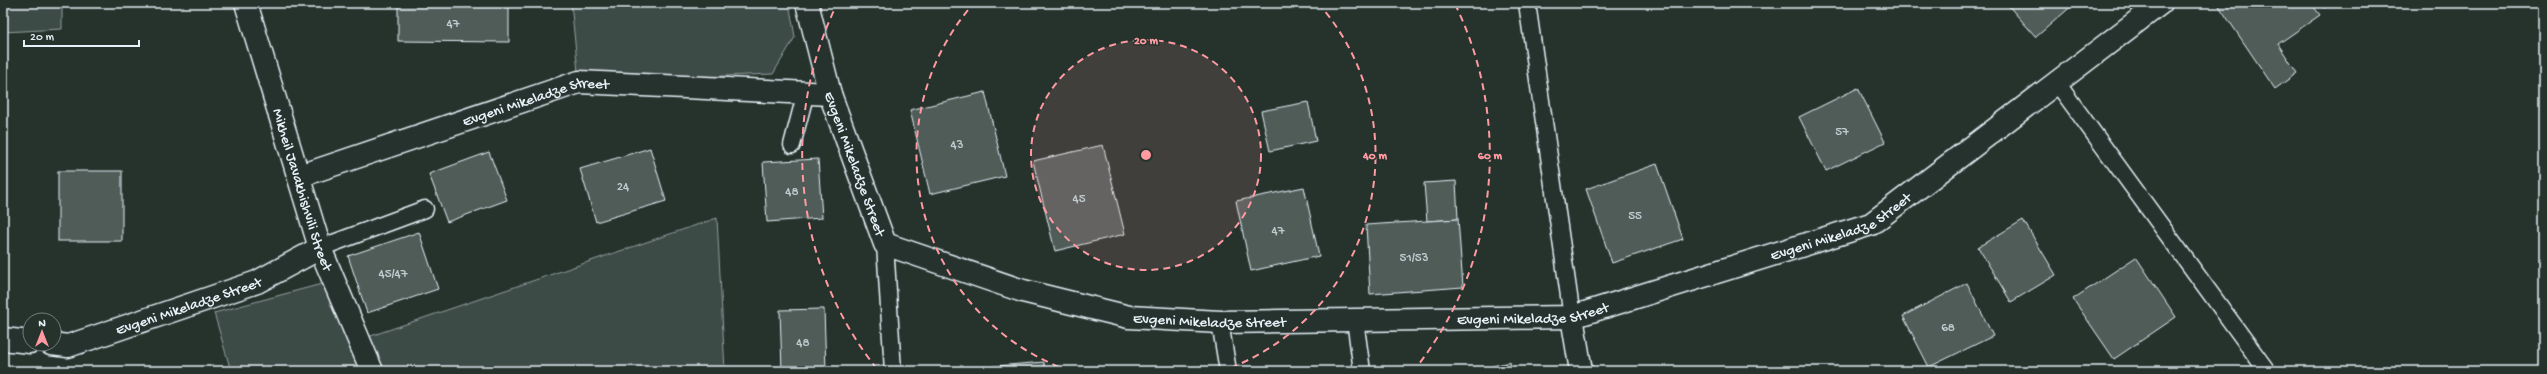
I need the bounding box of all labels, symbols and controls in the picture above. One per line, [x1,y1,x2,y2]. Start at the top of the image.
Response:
house number: 47 [447,17,461,32]
scale bar [24,22,139,48]
text: 20 m [30,31,55,45]
text: 20 m [1134,35,1159,49]
street label: Evgeni Mikeladze Street [460,74,611,132]
street label: Evgeni Mikeladze Street [819,89,889,241]
street label: Mikheil Javakhishvili Street [267,107,336,276]
house number: 57 [1835,125,1850,140]
house number: 43 [951,138,964,153]
centre of rings [1139,148,1153,162]
text: 40 m [1362,150,1387,164]
text: 60 m [1478,150,1503,164]
house number: 24 [617,180,629,195]
house number: 48 [785,185,799,200]
street label: Evgeni Mikeladze Street [1768,188,1917,266]
house number: 45 [1073,192,1086,207]
house number: 55 [1628,209,1642,224]
house number: 47 [1272,224,1286,239]
house number: 51/53 [1400,251,1429,266]
house number: 45/47 [378,267,409,282]
street label: Evgeni Mikeladze Street [114,273,267,340]
street label: Evgeni Mikeladze Street [1457,299,1613,330]
street label: Evgeni Mikeladze Street [1132,310,1288,333]
north arrow [22,312,62,352]
text: N [38,318,46,330]
house number: 68 [1941,321,1955,336]
house number: 48 [796,336,810,351]

